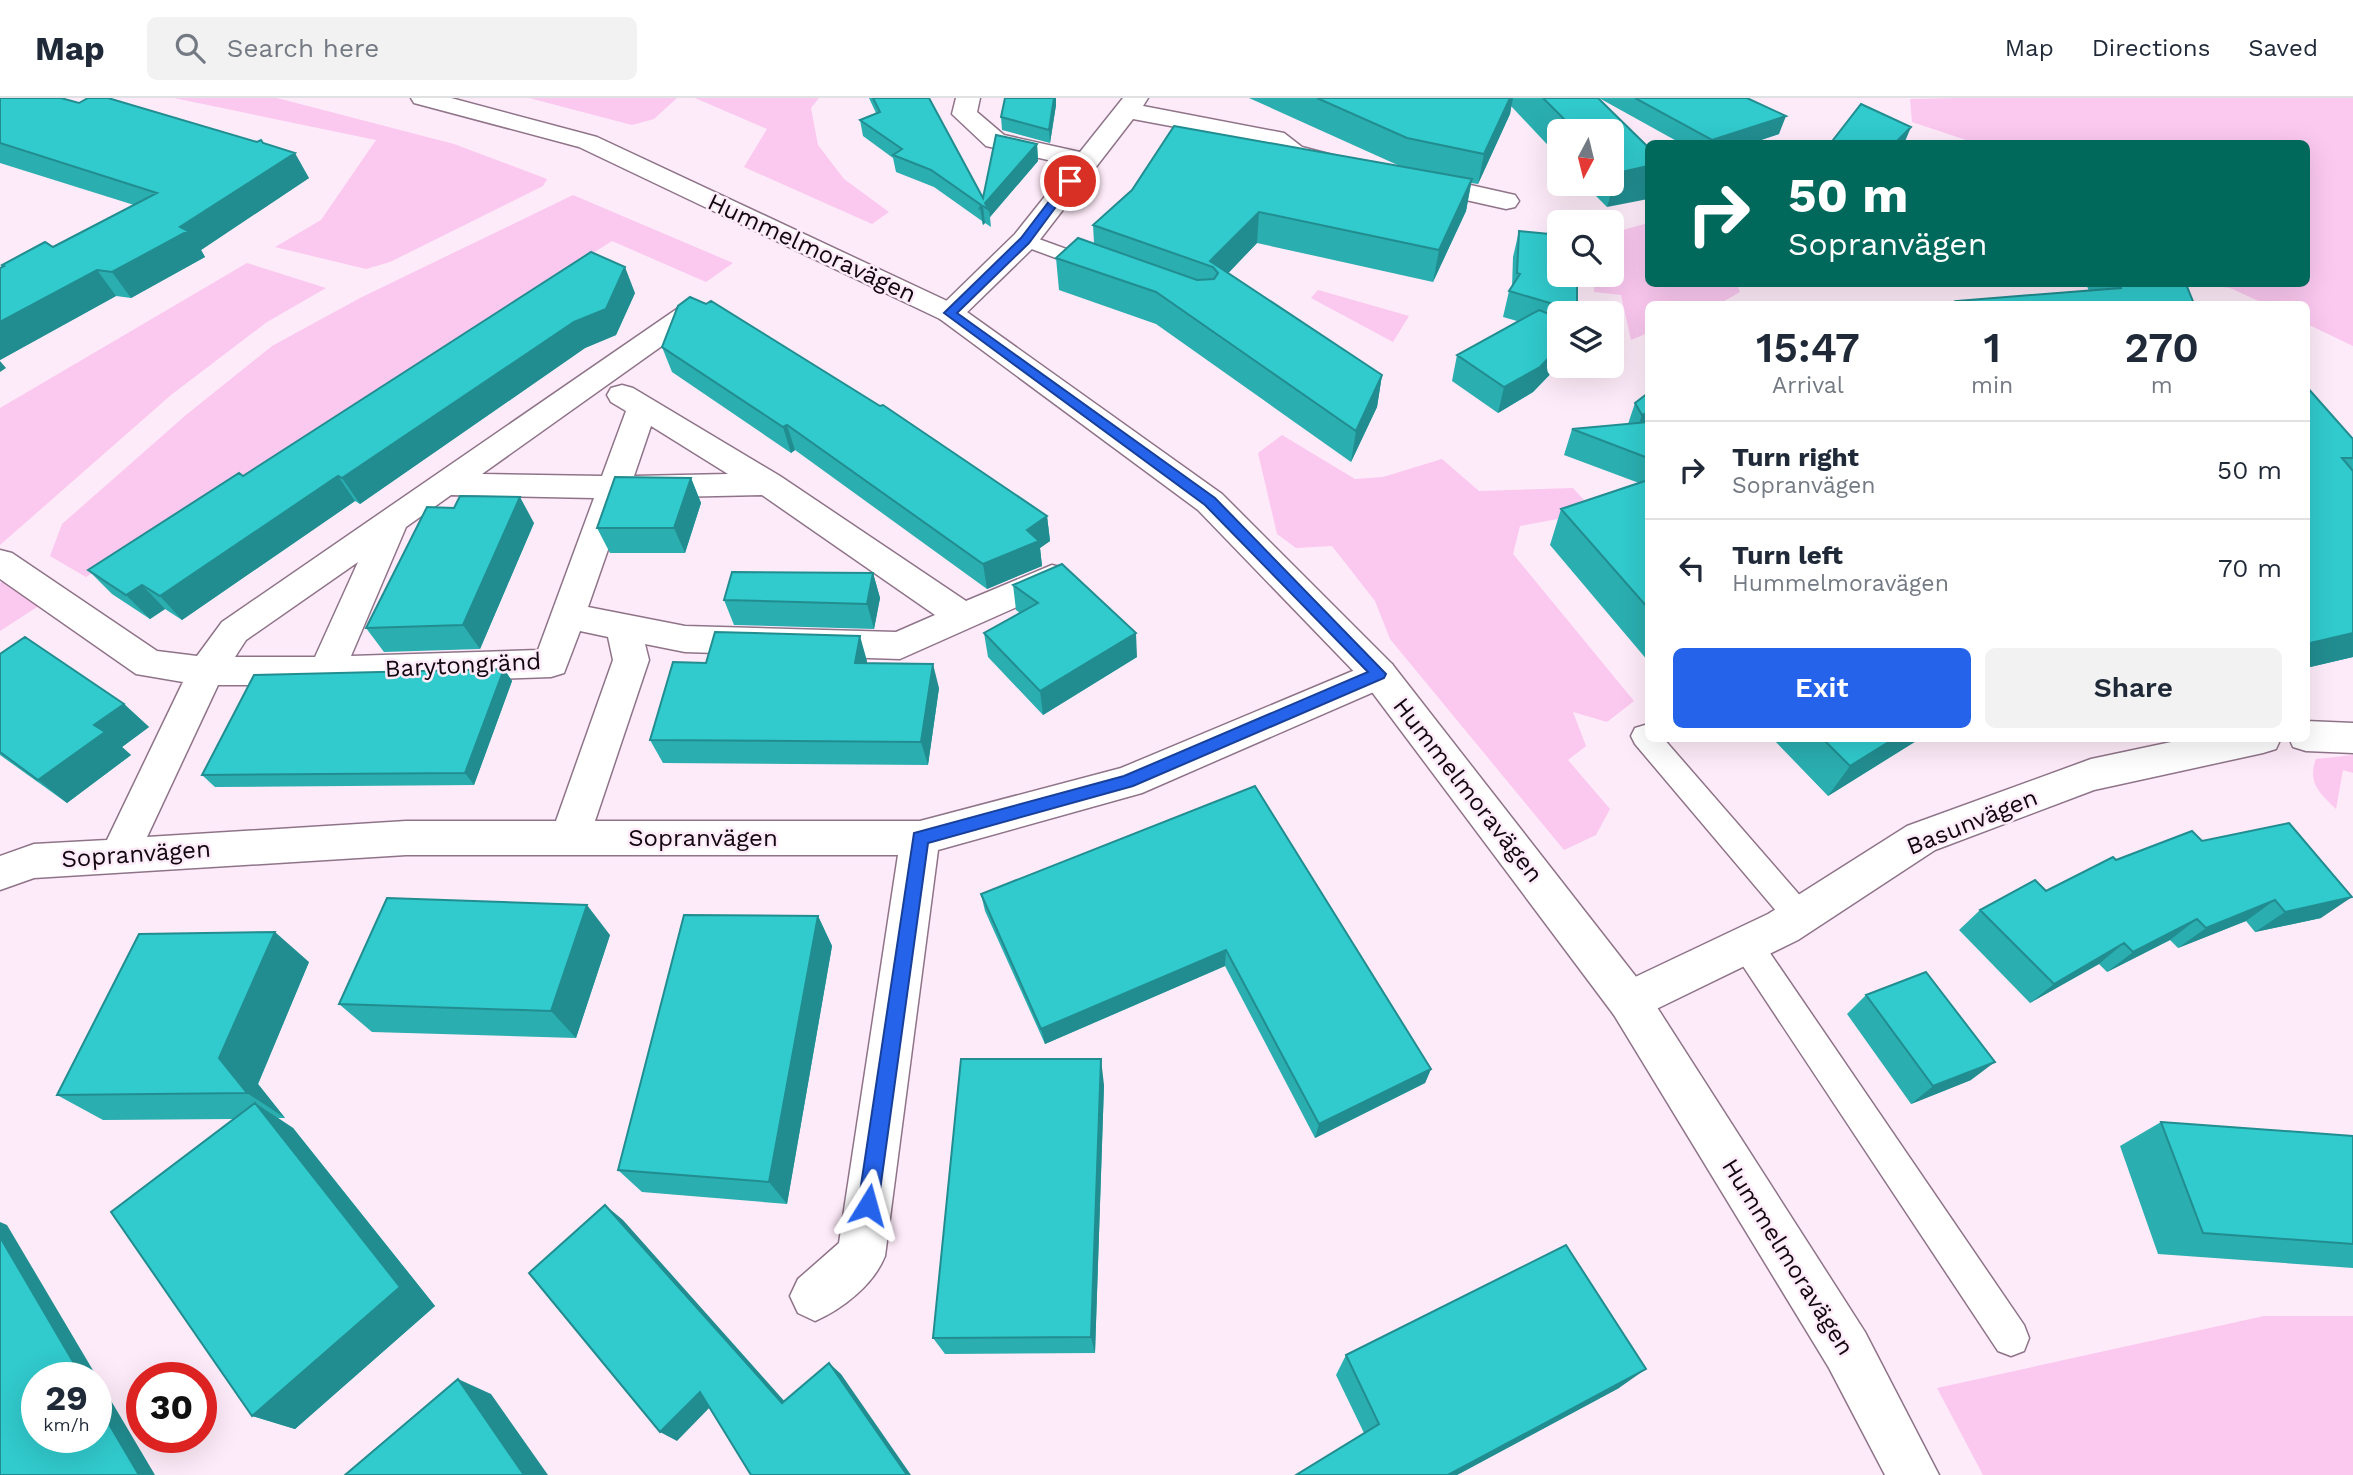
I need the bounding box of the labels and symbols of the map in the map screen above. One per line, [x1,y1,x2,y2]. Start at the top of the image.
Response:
north arrow [1547,119,1624,196]
pin [1040,151,1100,211]
street label: Hummelmoravägen [704,187,920,309]
street label: Barytongränd [384,647,542,683]
street label: Hummelmoravägen [1387,692,1549,888]
street label: Basunvägen [1903,783,2041,861]
street label: Sopranvägen [628,824,778,852]
street label: Sopranvägen [60,835,212,873]
street label: Hummelmoravägen [1716,1154,1860,1360]
position arrow [831,1168,905,1242]
speed limit sign: 30 [126,1362,217,1453]

